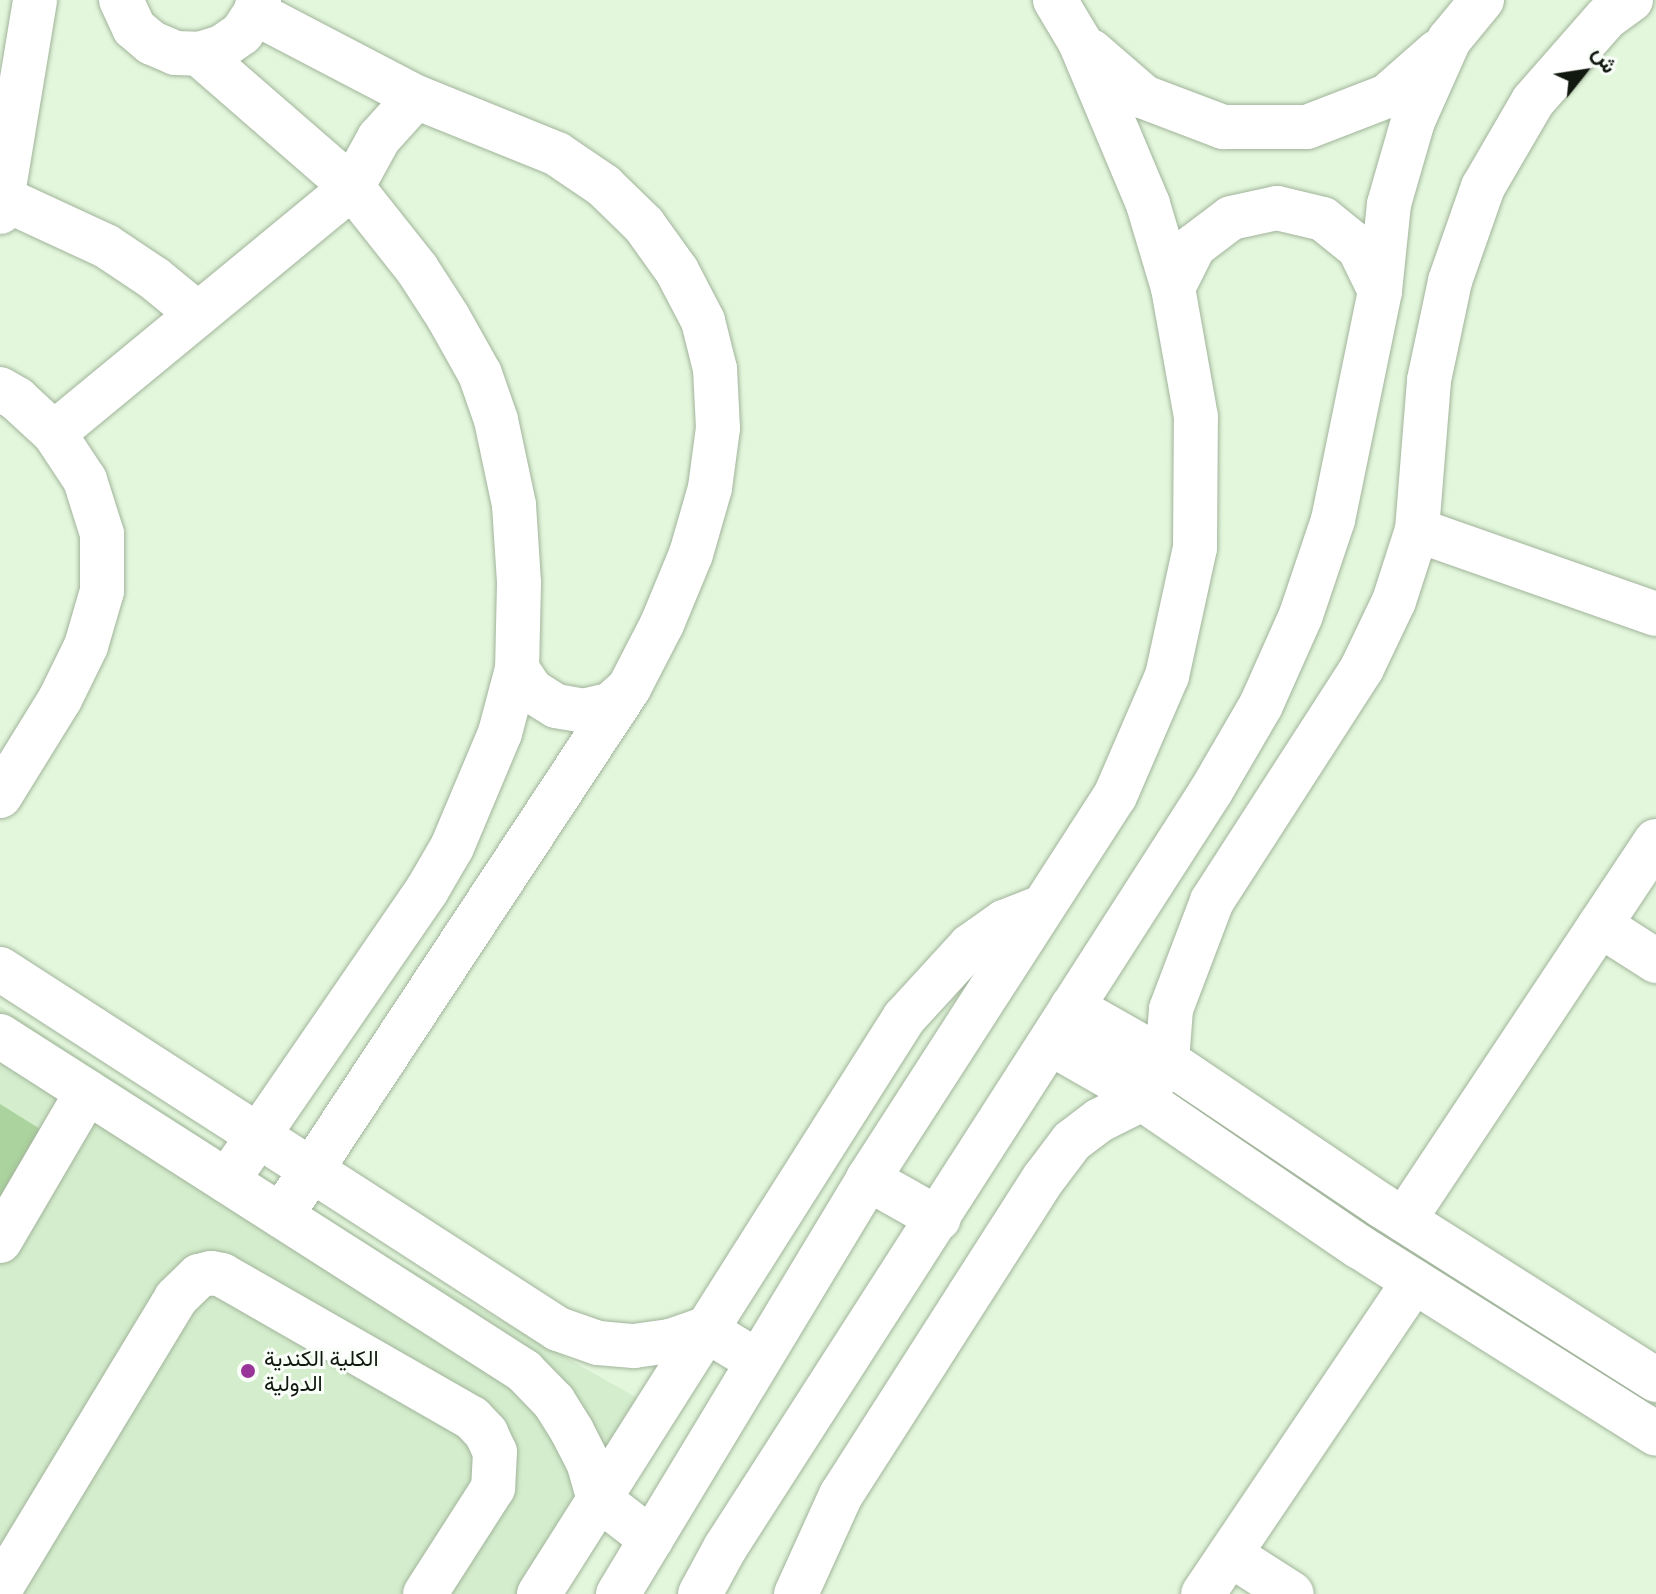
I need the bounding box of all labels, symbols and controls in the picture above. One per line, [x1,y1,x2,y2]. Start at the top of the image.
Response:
north arrow [1544,32,1624,112]
text: ش [1587,42,1624,78]
place label: الكلية الكندية الدولية [264,1345,379,1396]
marker: الكلية الكندية الدولية [239,1362,257,1380]

